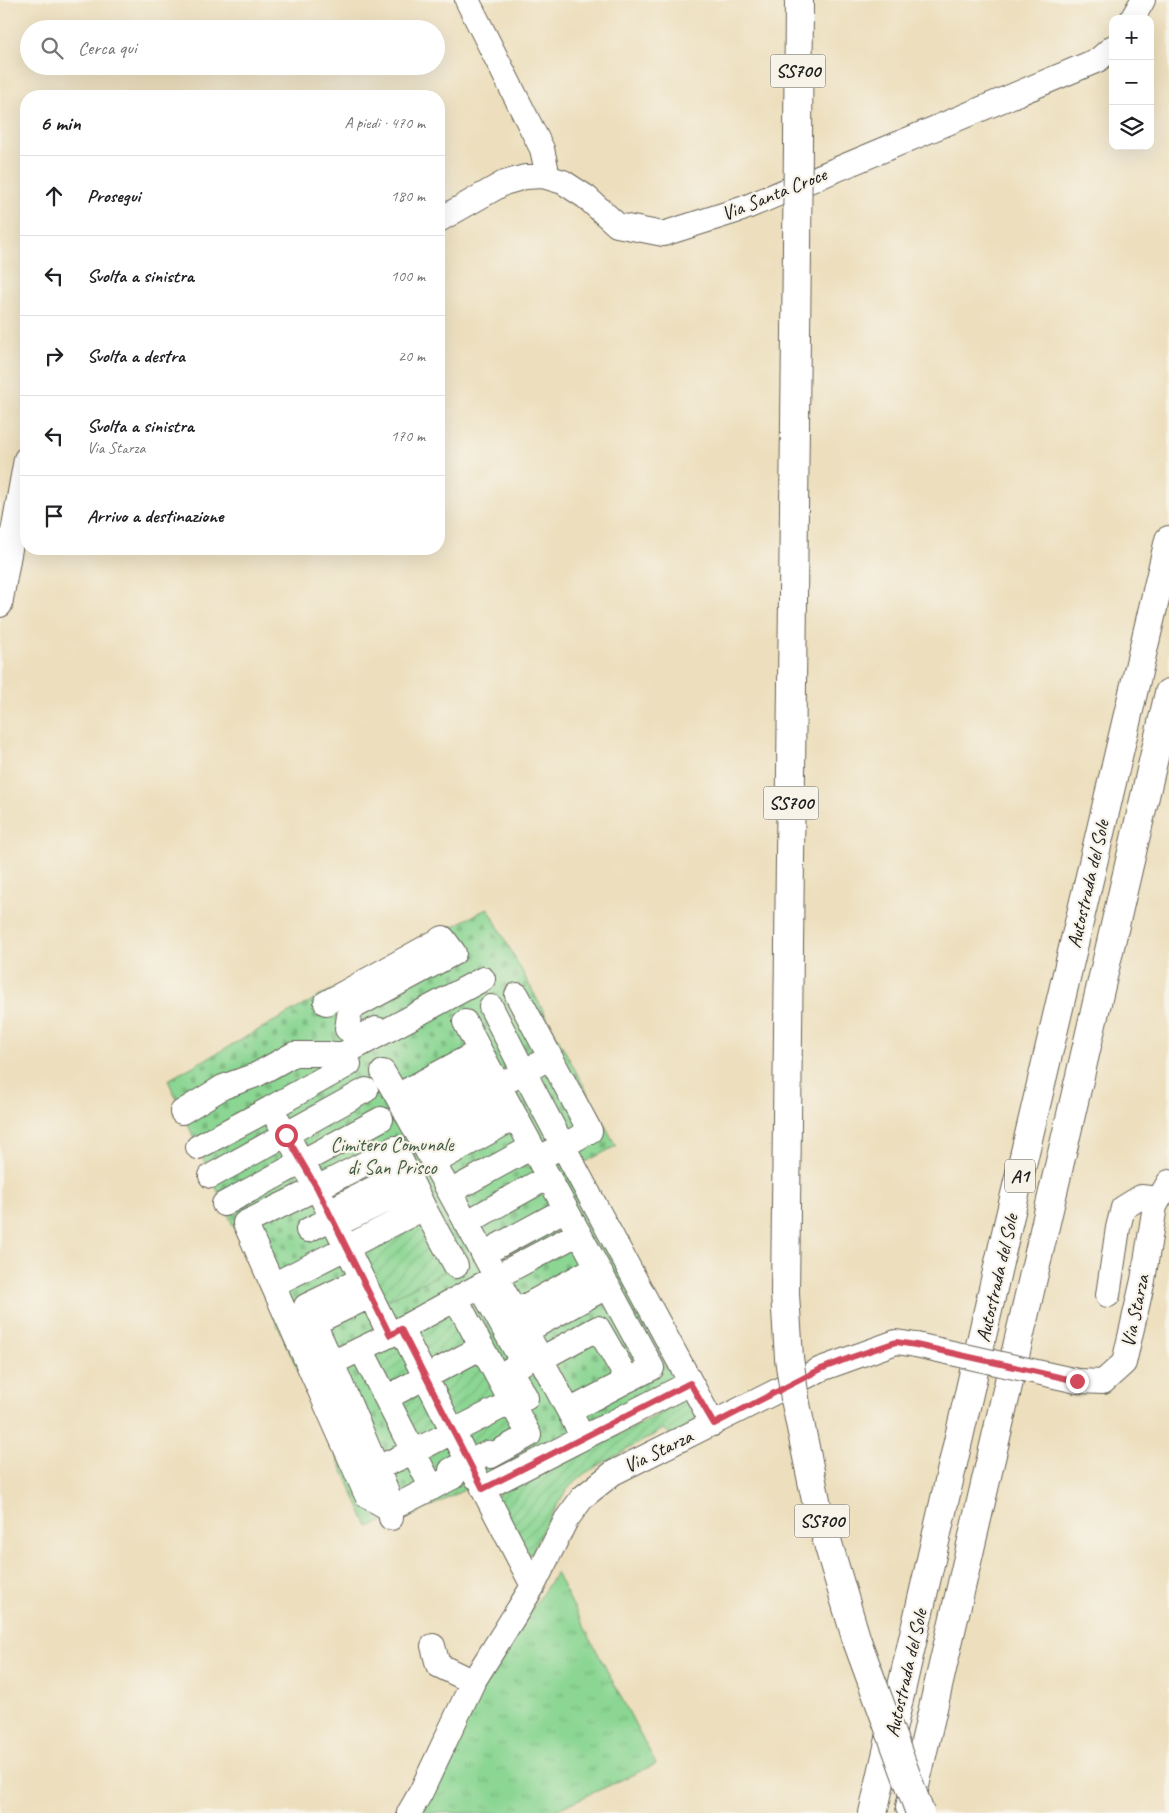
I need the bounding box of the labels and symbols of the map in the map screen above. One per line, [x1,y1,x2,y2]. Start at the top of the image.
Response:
road number: SS700 [770,54,826,88]
street label: Via Santa Croce [718,161,832,226]
road number: SS700 [764,786,818,820]
street label: Autostrada del Sole [1061,816,1115,950]
route start [275,1124,298,1147]
park label: Cimitero Comunale di San Prisco [330,1132,455,1180]
road number: A1 [1005,1160,1035,1192]
street label: Autostrada del Sole [970,1210,1024,1344]
street label: Via Starza [1115,1271,1155,1349]
route end [1066,1370,1089,1393]
street label: Via Starza [620,1423,697,1478]
road number: SS700 [794,1504,850,1538]
street label: Autostrada del Sole [879,1605,933,1739]

